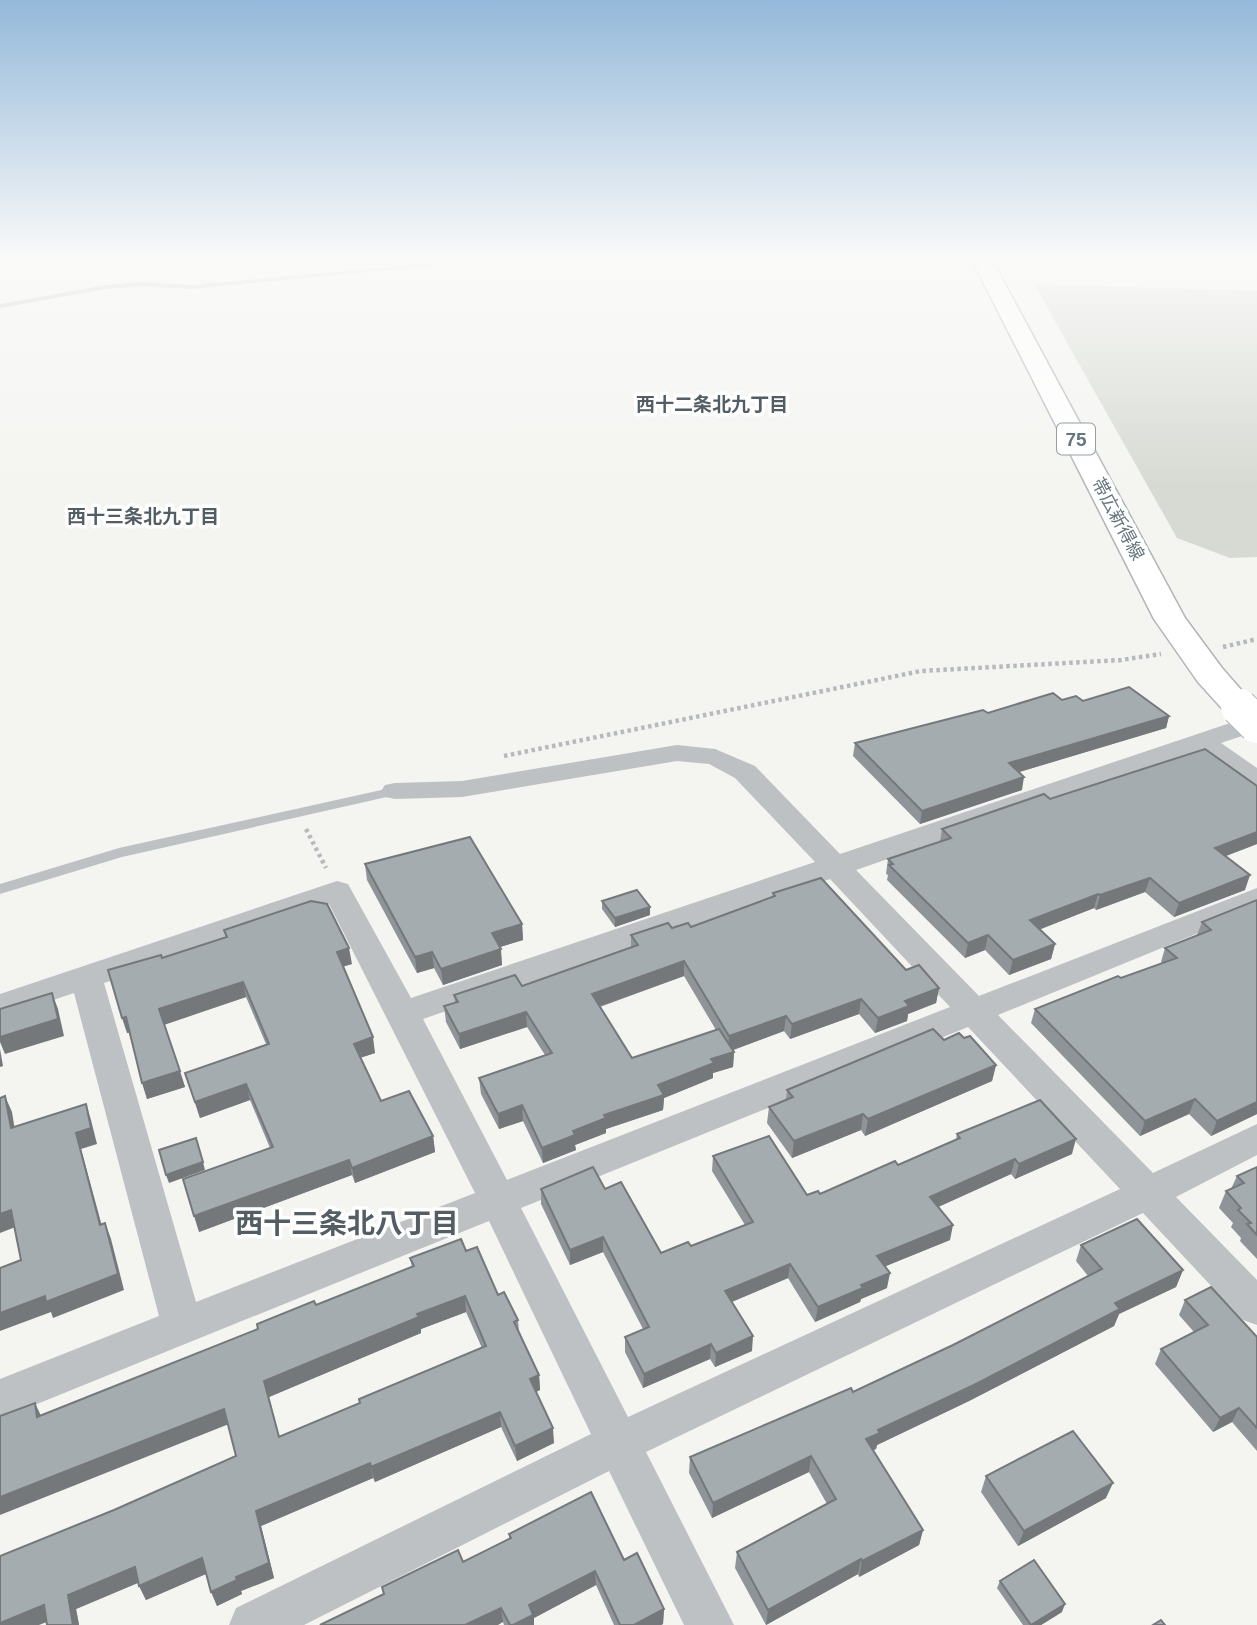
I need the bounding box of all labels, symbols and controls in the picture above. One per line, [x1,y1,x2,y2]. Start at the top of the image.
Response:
district label: 西十二条北九丁目 [636,394,788,415]
road number: 75 [1057,424,1095,454]
street label: 帯広新得線 [1088,475,1148,563]
district label: 西十三条北九丁目 [67,506,219,527]
district label: 西十三条北八丁目 [235,1208,459,1239]

